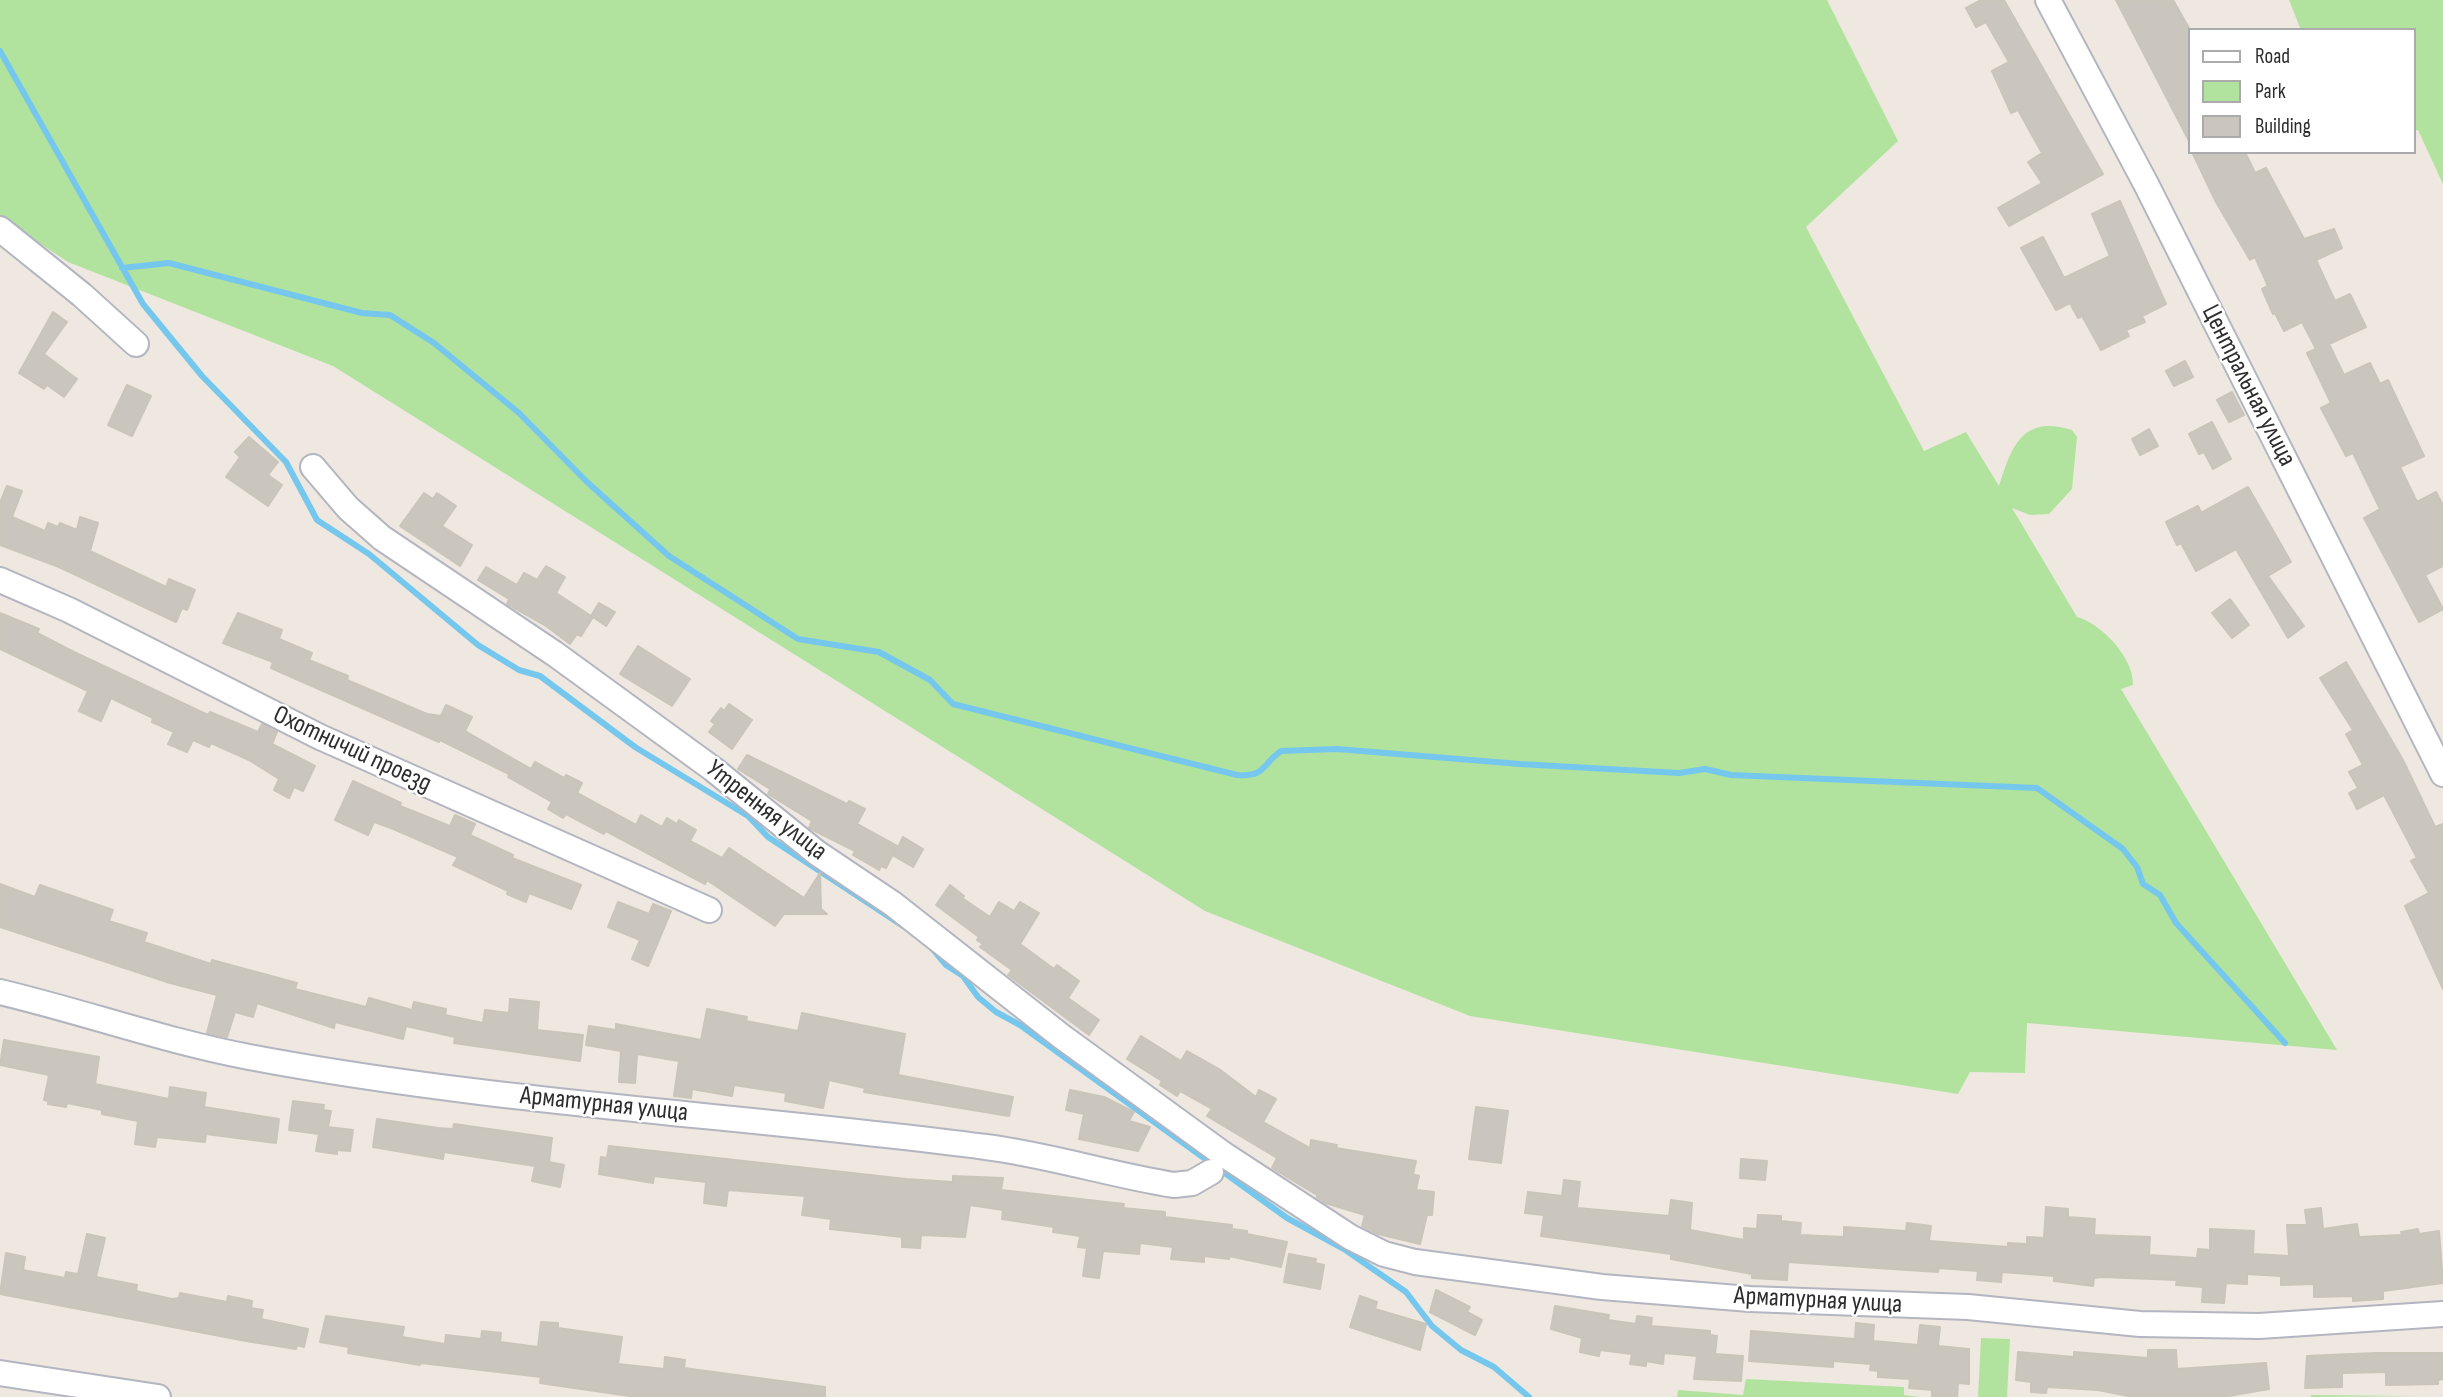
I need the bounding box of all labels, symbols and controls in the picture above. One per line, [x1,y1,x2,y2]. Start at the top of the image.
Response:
legend [2188,28,2415,154]
text: Road [2255,44,2290,69]
text: Park [2255,79,2286,104]
text: Building [2255,114,2311,139]
street label: Центральная улица [2194,300,2302,472]
street label: Охотничий проезд [268,700,436,800]
street label: Утренняя улица [699,754,833,868]
street label: Арматурная улица [519,1081,689,1129]
street label: Арматурная улица [1733,1281,1903,1321]

